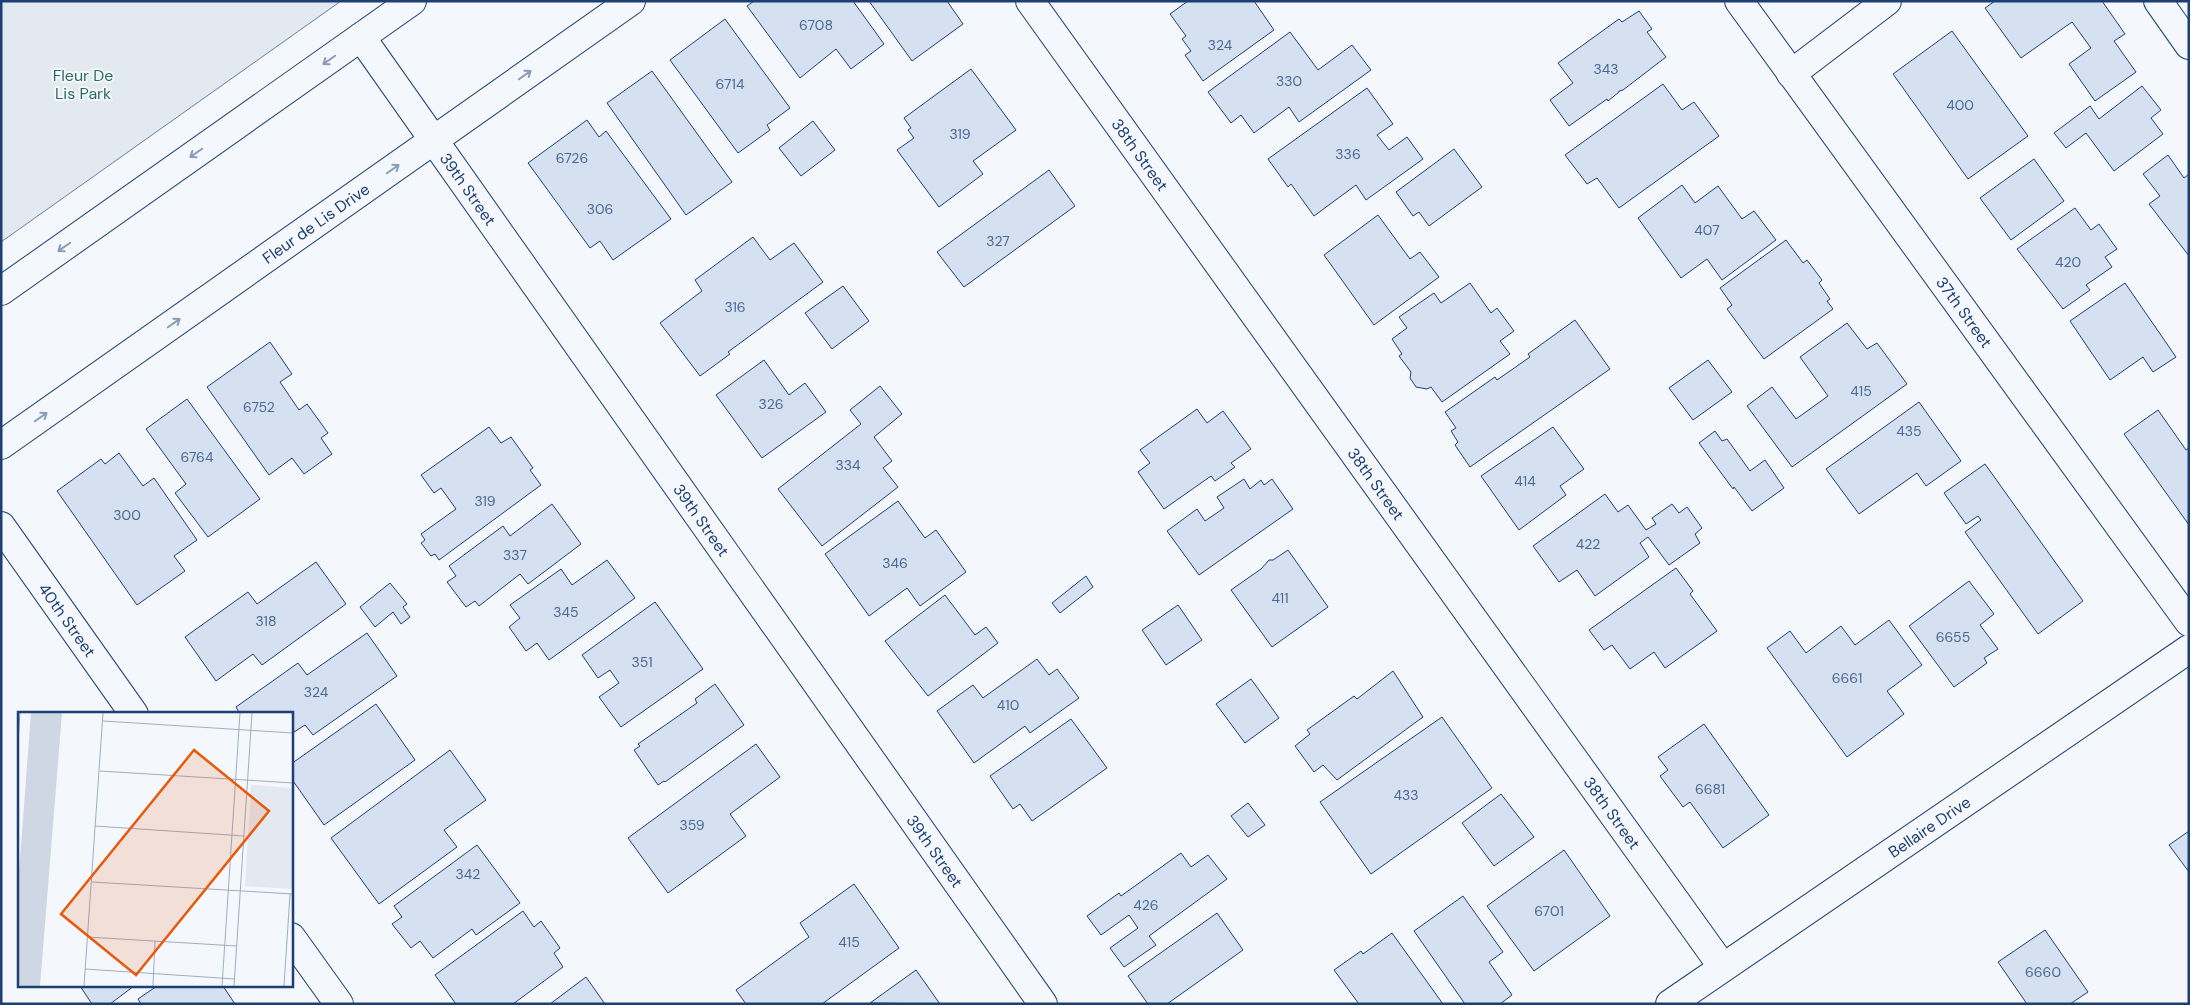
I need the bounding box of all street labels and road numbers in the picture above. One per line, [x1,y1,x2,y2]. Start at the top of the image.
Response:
street label: 38th Street [1107,114,1173,195]
street label: 39th Street [435,149,501,230]
street label: Fleur de Lis Drive [258,179,374,269]
street label: 37th Street [1931,273,1997,352]
street label: 38th Street [1343,444,1409,524]
street label: 39th Street [668,480,734,561]
street label: 40th Street [34,579,100,661]
street label: 38th Street [1579,773,1645,854]
street label: Bellaire Drive [1884,792,1975,863]
street label: 39th Street [902,811,967,892]

